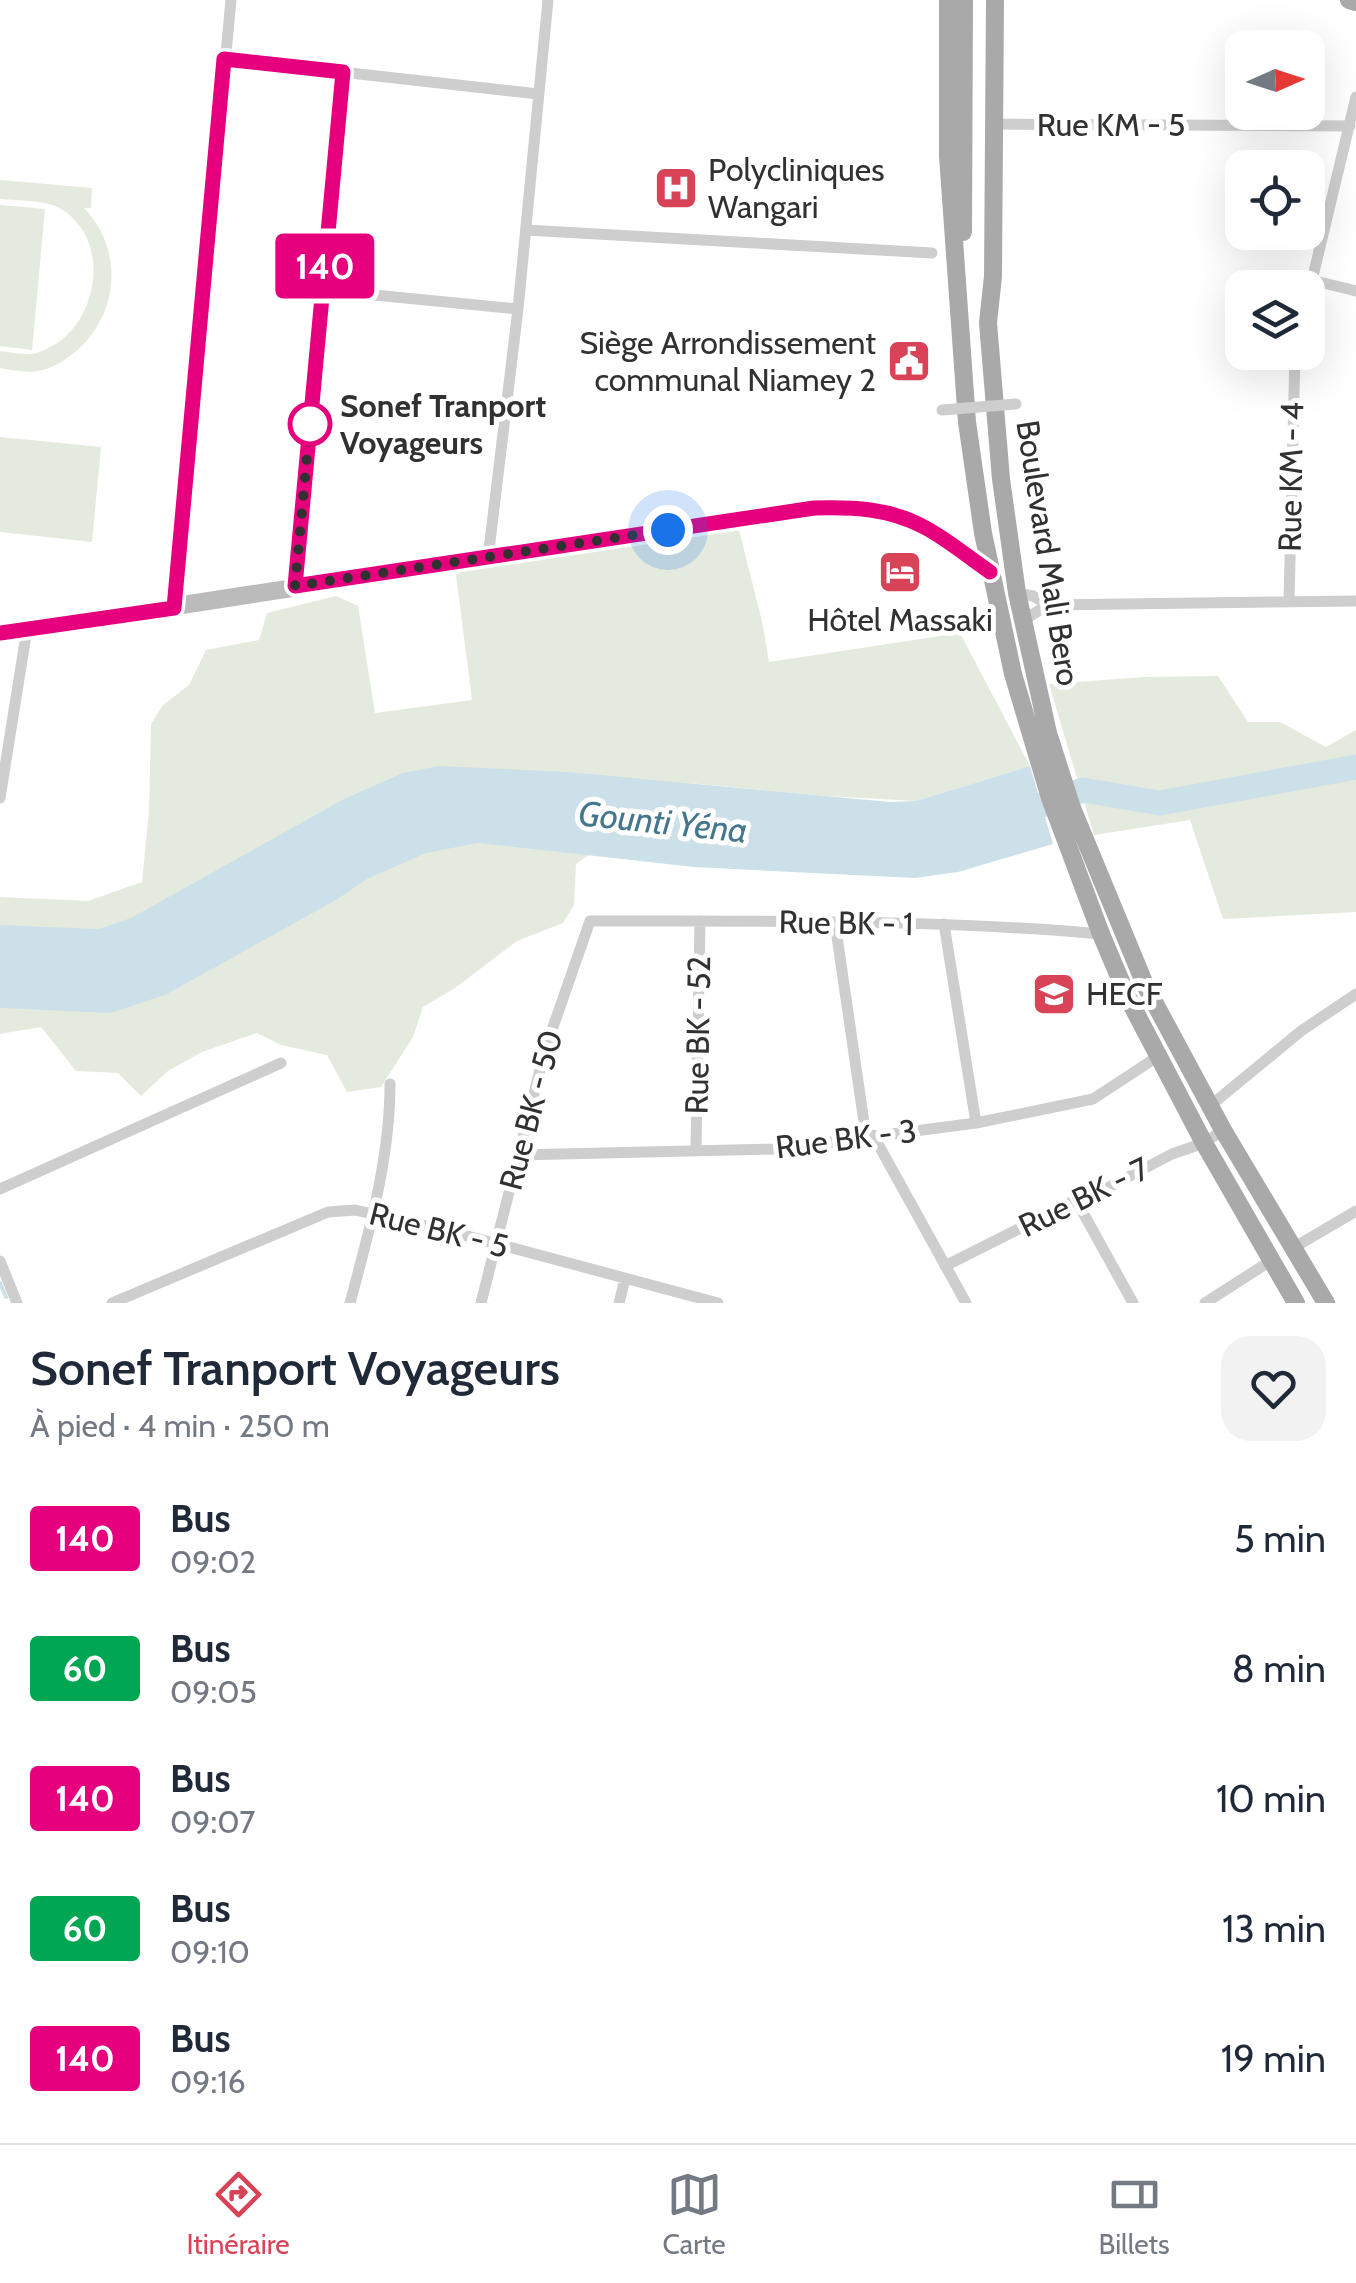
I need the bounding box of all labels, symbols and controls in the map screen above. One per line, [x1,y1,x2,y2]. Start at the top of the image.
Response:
north arrow [1225,30,1325,130]
map controls [1225,30,1325,370]
street label: Rue KM - 5 [1037,105,1185,144]
place label: Polycliniques Wangari [708,150,884,226]
button: locate [1225,150,1325,250]
hospital icon: Polycliniques Wangari [653,165,699,211]
line badge: 140 [268,234,382,298]
text: 140 [295,245,355,288]
button: layers [1225,270,1325,370]
place label: Siège Arrondissement communal Niamey 2 [580,323,876,399]
public building icon: Siège Arrondissement communal Niamey 2 [886,338,932,384]
place label: Sonef Tranport Voyageurs [340,386,546,462]
street label: Rue KM - 4 [1270,402,1311,552]
marker: Sonef Tranport Voyageurs [289,403,331,445]
street label: Boulevard Mali Bero [1008,417,1089,688]
your location [643,505,693,555]
hotel icon: Hôtel Massaki [877,549,923,595]
place label: Hôtel Massaki [807,600,993,639]
water label: Gounti Yéna [576,791,750,852]
street label: Rue BK - 1 [778,902,914,943]
street label: Rue BK - 52 [677,955,718,1115]
school or university icon: HECF [1031,971,1077,1017]
place label: HECF [1086,974,1163,1013]
street label: Rue BK - 50 [490,1026,571,1194]
street label: Rue BK - 3 [773,1111,919,1166]
street label: Rue BK - 7 [1012,1148,1155,1245]
street label: Rue BK - 5 [366,1193,513,1266]
button: heart [1221,1336,1326,1441]
text: Sonef Tranport Voyageurs [30,1339,560,1397]
text: À pied · 4 min · 250 m [30,1406,330,1445]
text: Bus [170,1495,231,1542]
text: 5 min [1234,1515,1326,1562]
text: 140 [55,1517,115,1560]
text: 09:02 [170,1542,256,1581]
text: Bus [170,1625,231,1672]
text: 8 min [1232,1645,1326,1692]
text: 60 [63,1647,107,1690]
text: 09:05 [170,1672,257,1711]
text: Bus [170,1755,231,1802]
text: 10 min [1216,1775,1326,1822]
text: 140 [55,1777,115,1820]
text: 09:07 [170,1802,255,1841]
text: Bus [170,1885,231,1932]
text: 13 min [1222,1905,1326,1952]
text: 60 [63,1907,107,1950]
text: 09:10 [170,1932,250,1971]
text: Bus [170,2015,231,2062]
text: 19 min [1221,2035,1326,2082]
text: 140 [55,2037,115,2080]
text: 09:16 [170,2062,246,2101]
tab: Itinéraire [186,2167,290,2261]
tab: Carte [662,2167,726,2261]
tab: Billets [1099,2167,1170,2261]

